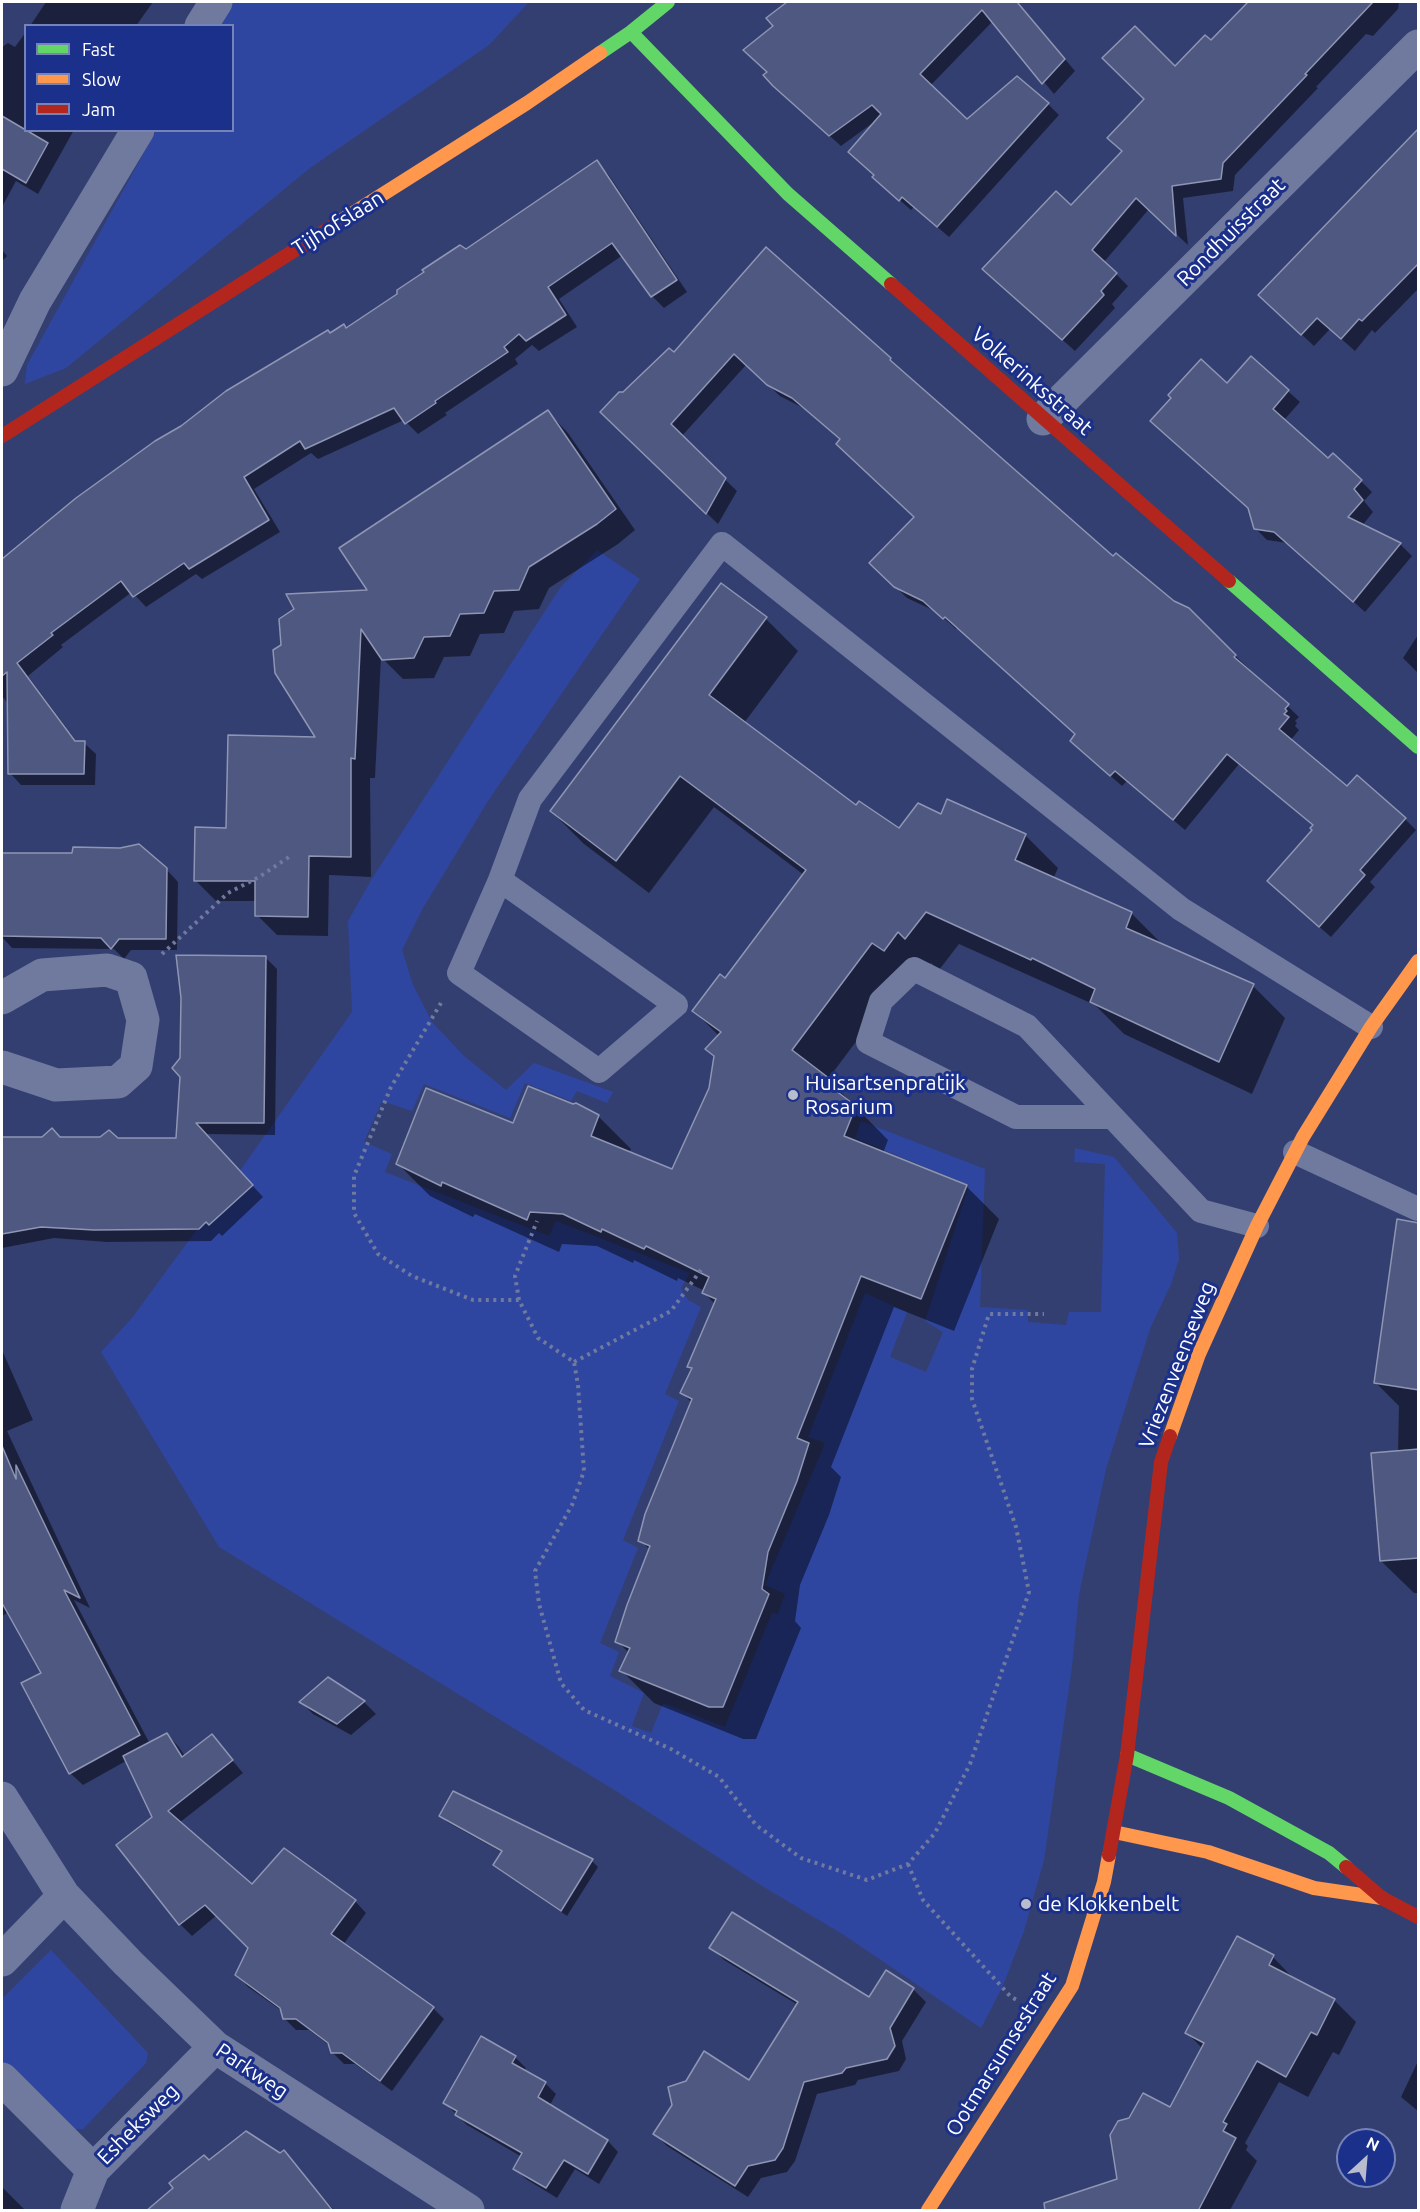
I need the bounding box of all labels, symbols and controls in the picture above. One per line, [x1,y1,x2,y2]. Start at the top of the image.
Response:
legend [24,24,234,132]
text: Fast [82,39,115,59]
text: Slow [82,69,121,89]
text: Jam [82,99,116,119]
street label: Rondhuisstraat [1172,173,1290,291]
street label: Tijhofslaan [288,185,388,261]
street label: Volkerinksstraat [966,322,1098,440]
place label: Huisartsenpratijk Rosarium [805,1070,966,1120]
marker: Huisartsenpratijk Rosarium [786,1088,800,1102]
street label: Vriezenveenseweg [1134,1278,1220,1452]
place label: de Klokkenbelt [1038,1891,1179,1917]
marker: de Klokkenbelt [1019,1897,1033,1911]
street label: Ootmarsumsestraat [940,1967,1062,2141]
street label: Parkweg [211,2038,293,2104]
street label: Esheksweg [92,2078,184,2170]
north arrow [1336,2128,1396,2188]
text: N [1364,2133,1382,2154]

